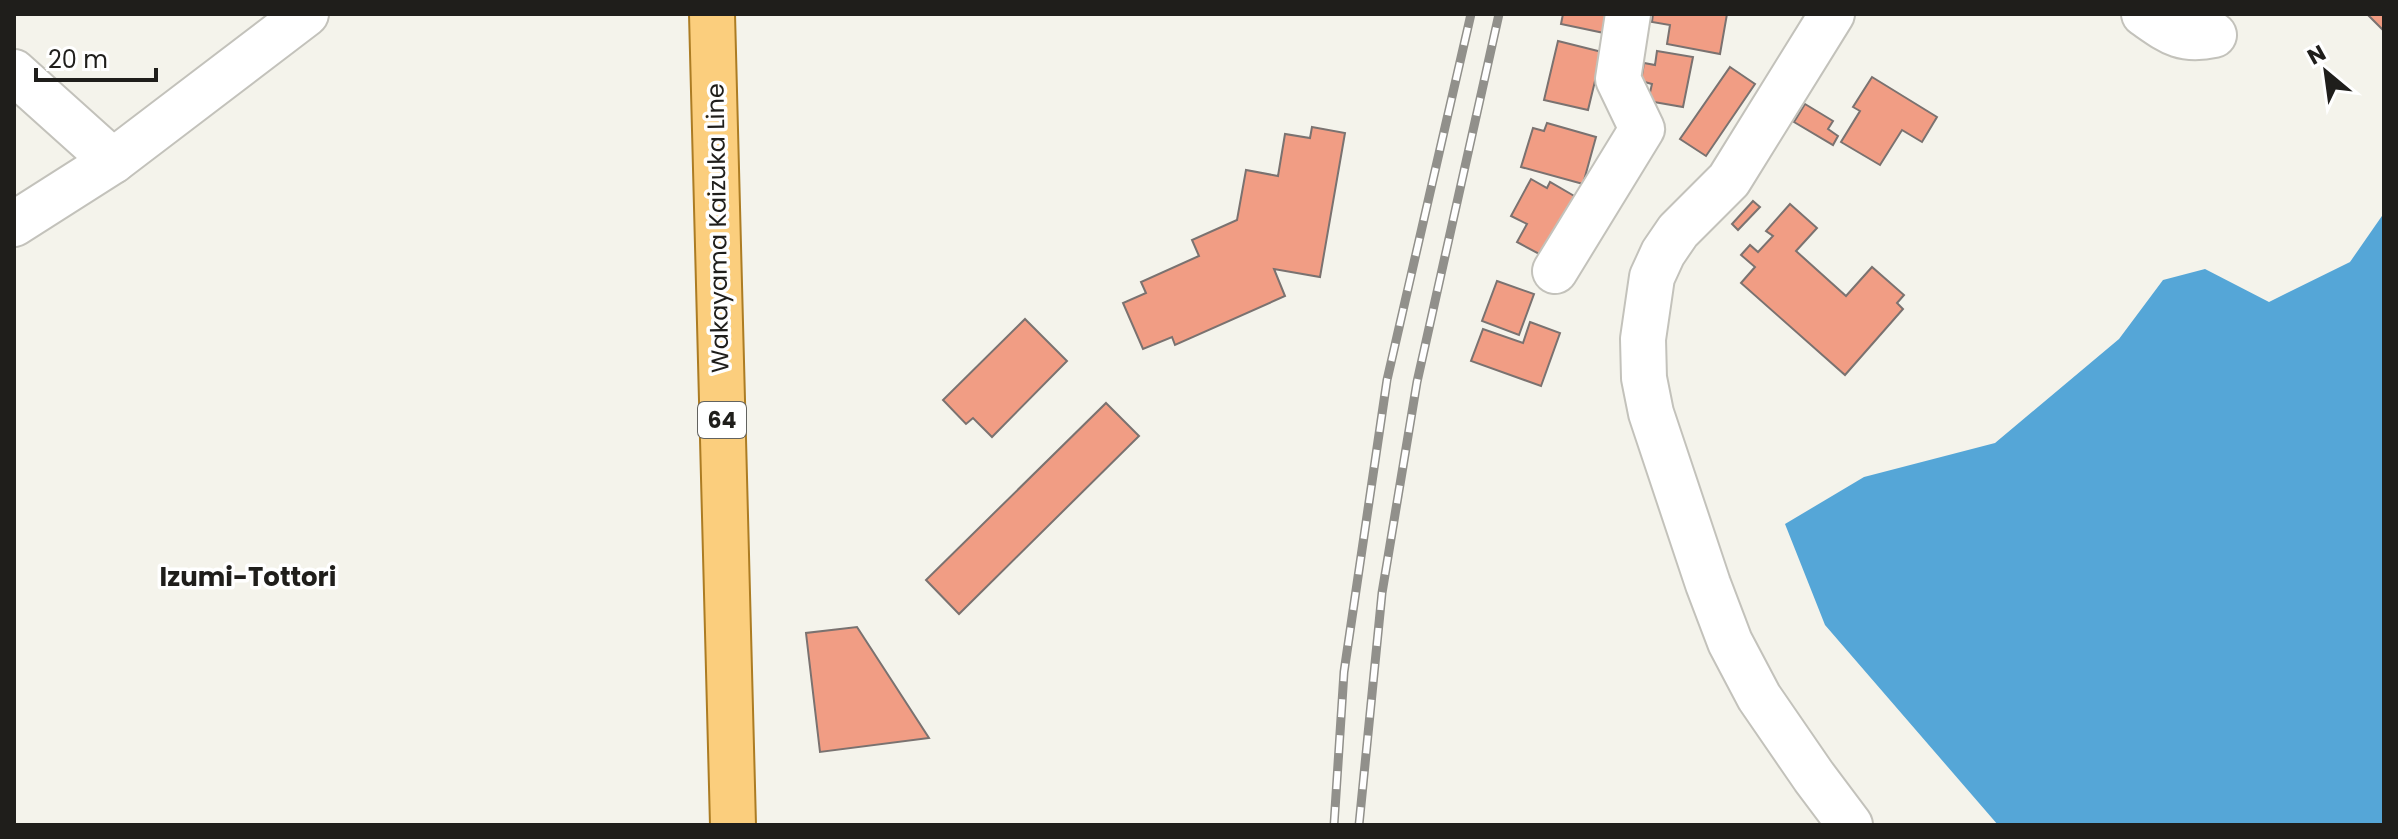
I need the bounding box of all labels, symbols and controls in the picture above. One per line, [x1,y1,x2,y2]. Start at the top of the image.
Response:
scale bar [36,32,156,82]
north arrow [2286,32,2366,112]
text: N [2302,37,2331,73]
text: 20 m [48,43,108,76]
street label: Wakayama Kaizuka Line [698,83,737,373]
road number: 64 [698,402,746,438]
district label: Izumi-Tottori [160,559,336,595]

